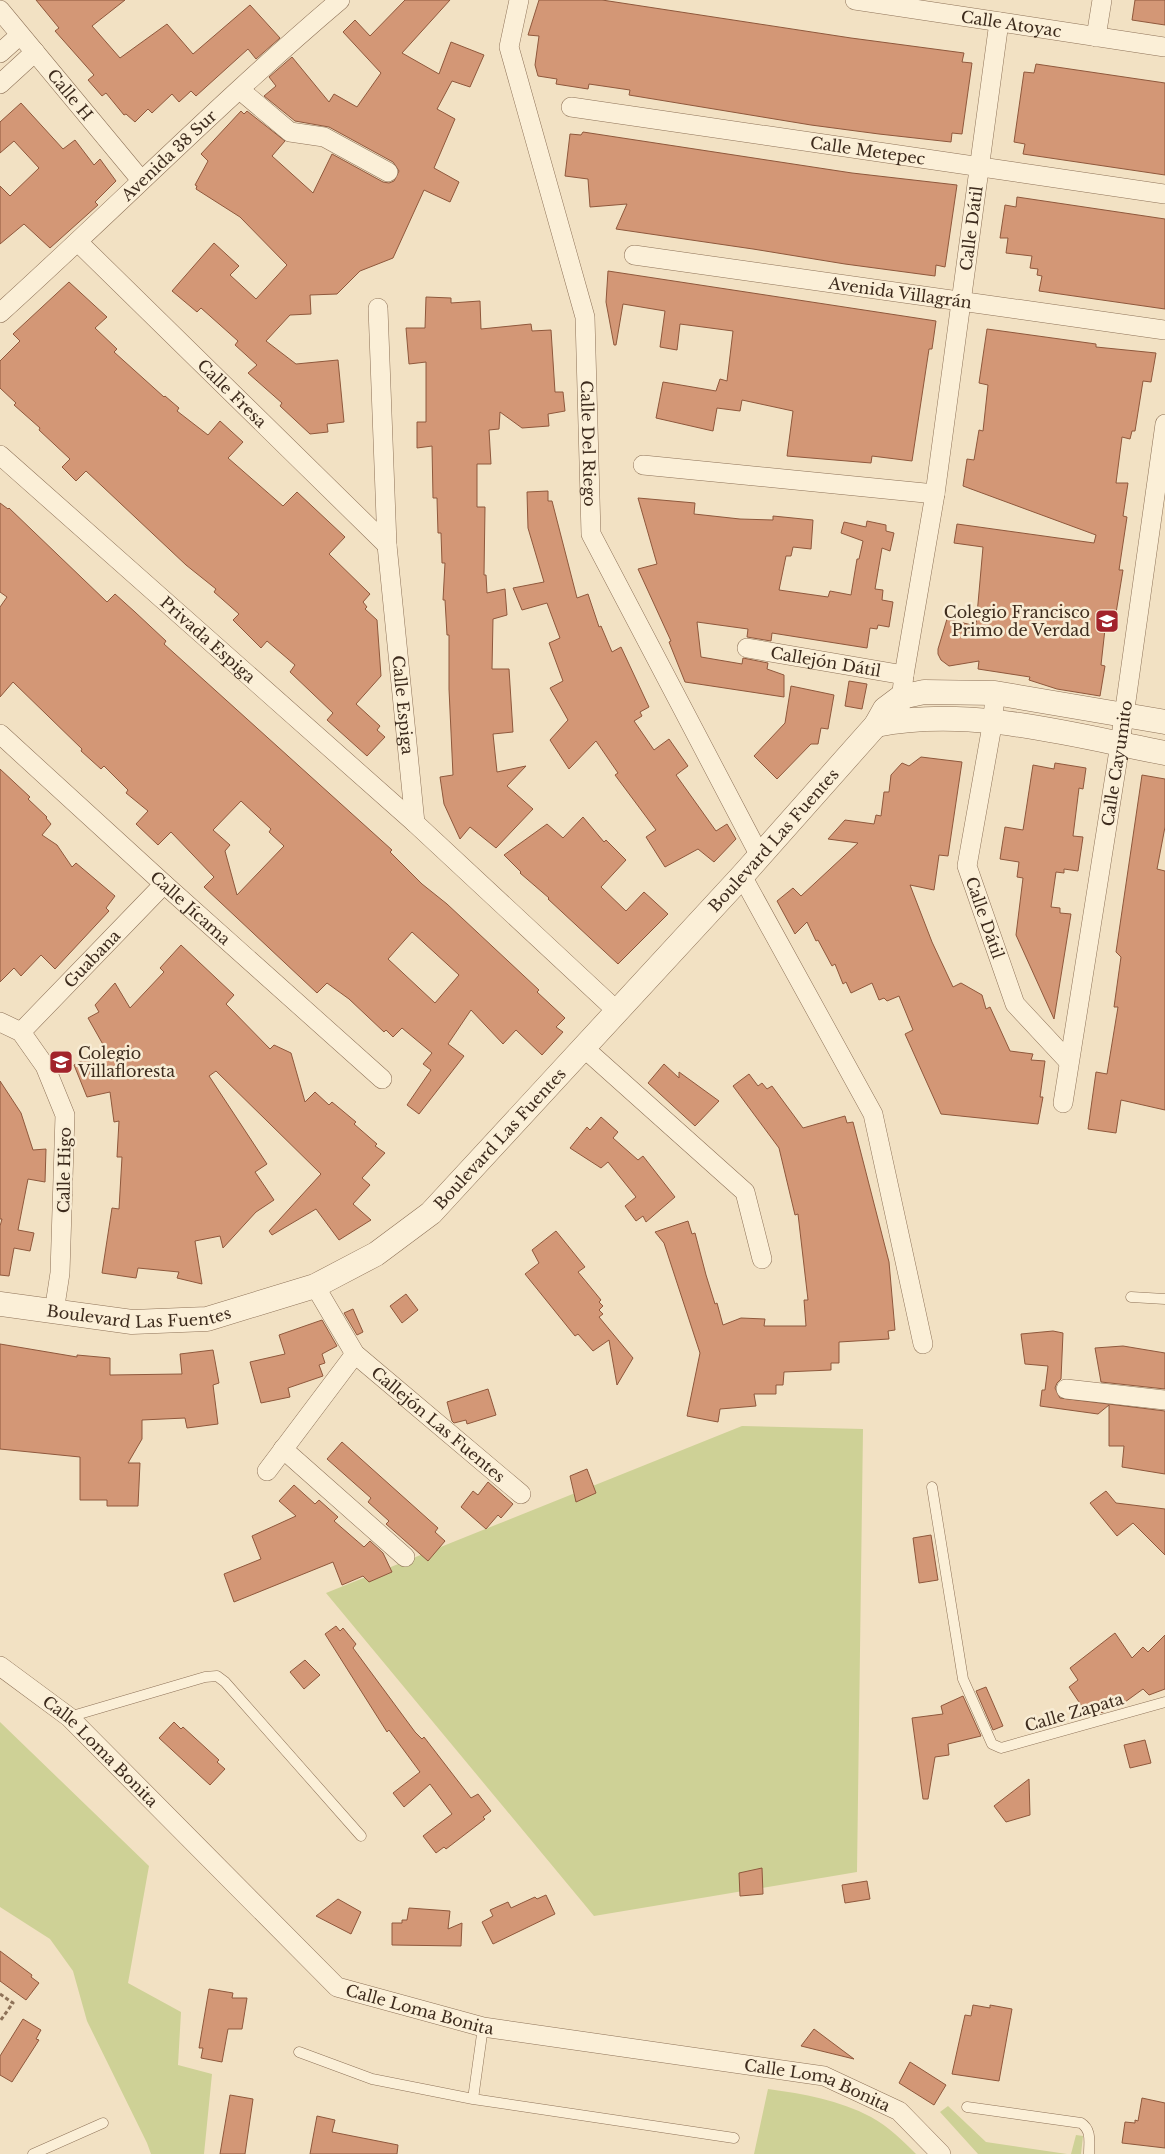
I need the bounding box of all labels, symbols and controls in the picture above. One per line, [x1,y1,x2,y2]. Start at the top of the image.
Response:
street label: Calle Atoyac [960,6,1063,41]
street label: Calle H [43,65,97,125]
street label: Avenida 38 Sur [116,105,221,206]
street label: Calle Metepec [809,132,927,169]
street label: Calle Dátil [955,185,987,272]
street label: Avenida Villagrán [827,272,973,313]
street label: Calle Fresa [193,355,271,432]
street label: Calle Del Riego [577,380,600,507]
street label: Privada Espiga [156,592,260,687]
place label: Colegio Francisco Primo de Verdad [944,602,1090,640]
school or university icon: Colegio Francisco Primo de Verdad [1094,608,1120,634]
street label: Callejón Dátil [769,642,883,681]
street label: Calle Espiga [388,654,418,756]
street label: Calle Cayumito [1097,699,1136,828]
street label: Boulevard Las Fuentes [704,764,843,916]
street label: Calle Jícama [146,867,235,949]
street label: Calle Dátil [961,874,1008,961]
street label: Guabana [59,925,124,992]
place label: Colegio Villafloresta [77,1043,175,1081]
school or university icon: Colegio Villafloresta [48,1049,74,1075]
street label: Boulevard Las Fuentes [429,1064,570,1214]
street label: Calle Higo [53,1127,75,1213]
street label: Boulevard Las Fuentes [45,1300,233,1332]
street label: Callejón Las Fuentes [367,1362,509,1486]
street label: Calle Zapata [1022,1688,1126,1736]
street label: Calle Loma Bonita [39,1691,163,1811]
street label: Calle Loma Bonita [343,1980,495,2038]
street label: Calle Loma Bonita [743,2055,894,2116]

